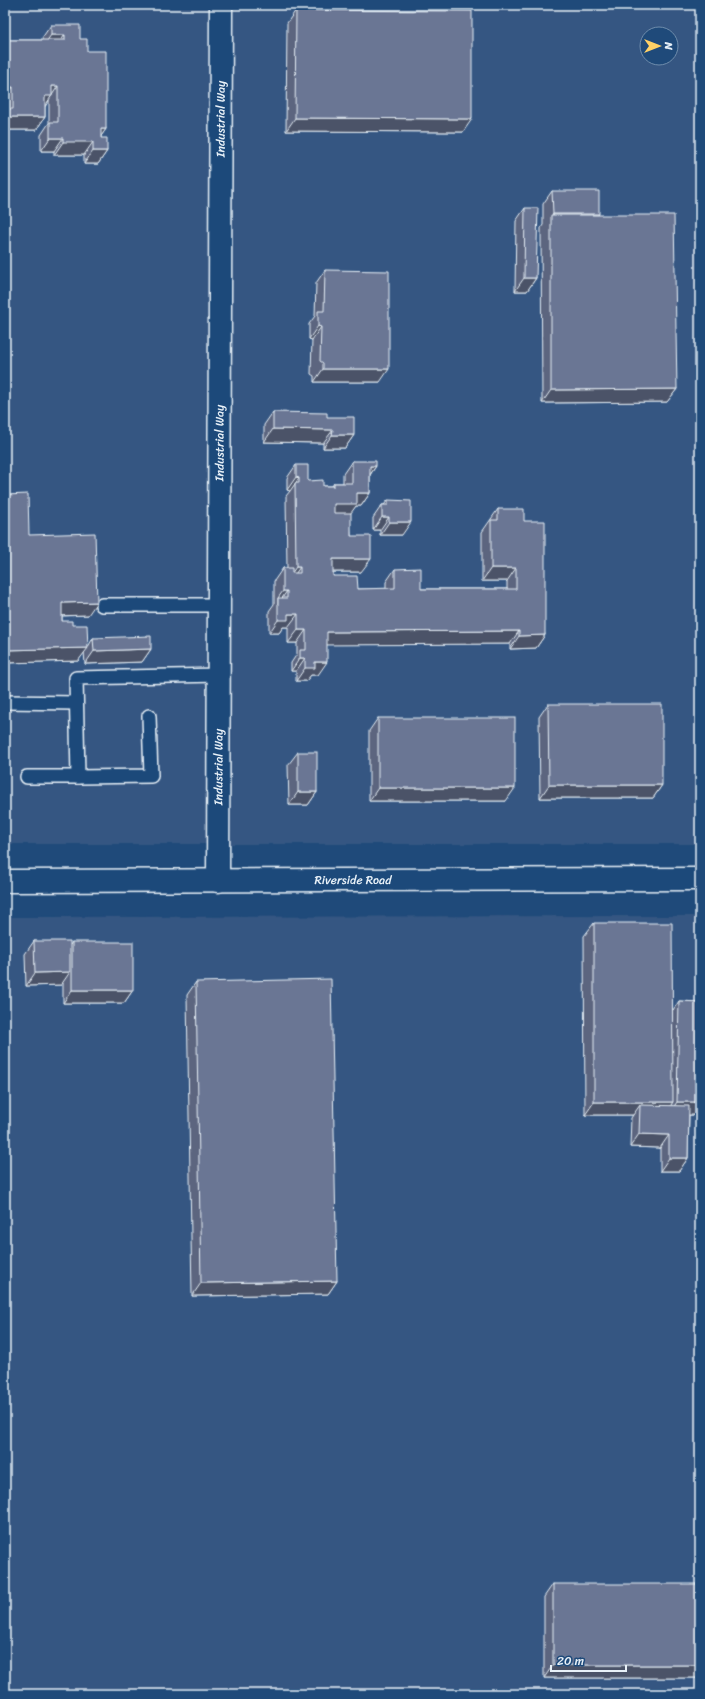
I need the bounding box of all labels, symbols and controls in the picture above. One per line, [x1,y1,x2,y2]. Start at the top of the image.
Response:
north arrow [639,26,679,66]
text: N [659,41,678,50]
street label: Industrial Way [209,80,232,158]
street label: Industrial Way [208,404,231,482]
street label: Industrial Way [207,728,230,806]
street label: Riverside Road [315,869,392,891]
scale bar [551,1647,626,1673]
text: 20 m [557,1650,584,1672]

